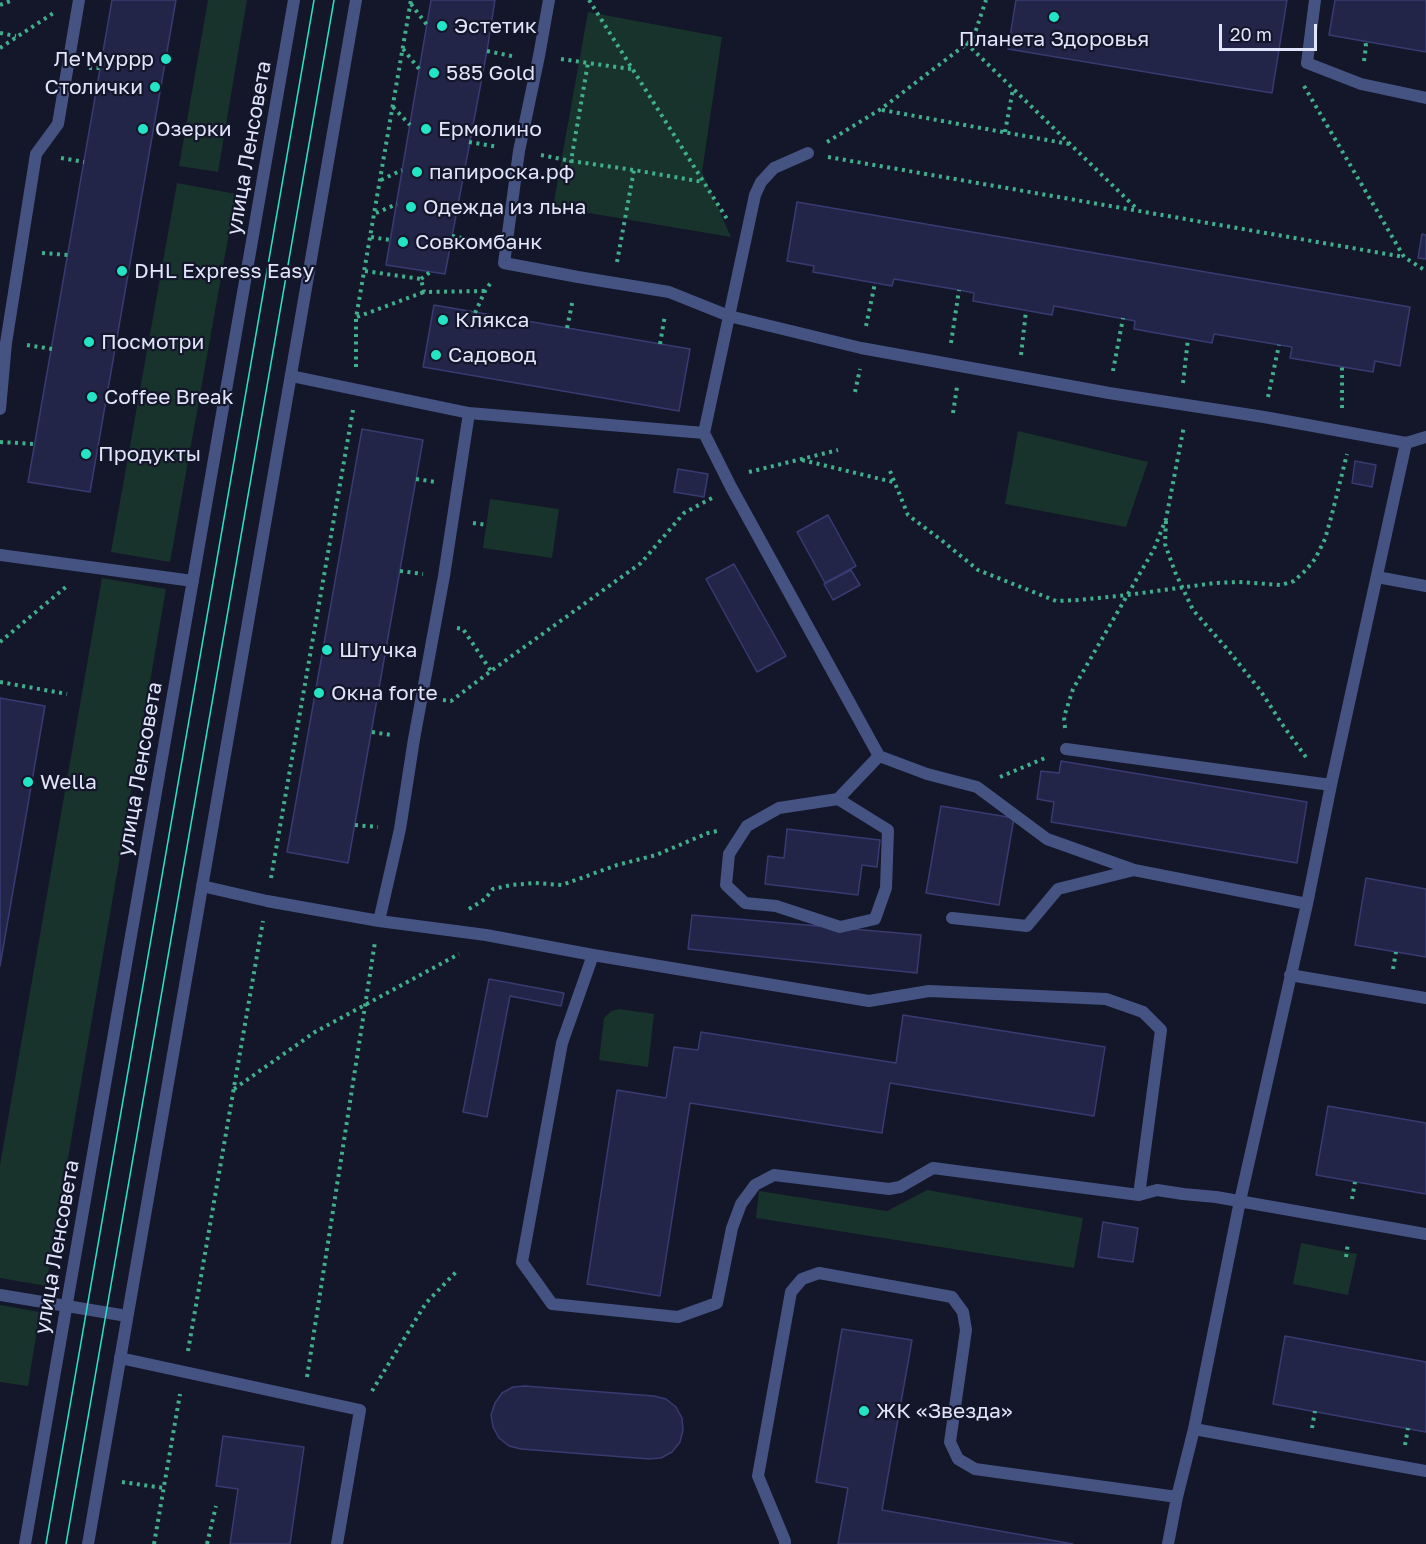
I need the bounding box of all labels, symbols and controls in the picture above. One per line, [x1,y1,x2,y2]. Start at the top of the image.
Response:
marker: Планета Здоровья [1047,10,1061,24]
scale bar [1222,12,1320,50]
place label: Эстетик [454,13,537,39]
marker: Эстетик [435,19,449,33]
text: 20 m [1230,23,1272,45]
place label: Планета Здоровья [959,26,1149,52]
place label: Ле'Муррр [54,46,154,72]
marker: Ле'Муррр [159,52,173,66]
street label: улица Ленсовета [221,59,277,237]
place label: 585 Gold [446,60,535,86]
marker: 585 Gold [427,66,441,80]
place label: Столички [45,74,143,100]
marker: Столички [148,80,162,94]
place label: Озерки [155,116,232,142]
place label: Ермолино [438,116,542,142]
marker: Озерки [136,122,150,136]
marker: Ермолино [419,122,433,136]
place label: папироска.рф [429,159,574,185]
marker: папироска.рф [410,165,424,179]
place label: Одежда из льна [423,194,586,220]
marker: Одежда из льна [404,200,418,214]
place label: Совкомбанк [415,229,542,255]
marker: Совкомбанк [396,235,410,249]
place label: DHL Express Easy [134,258,314,284]
marker: DHL Express Easy [115,264,129,278]
place label: Клякса [455,307,529,333]
marker: Клякса [436,313,450,327]
place label: Посмотри [101,329,204,355]
marker: Посмотри [82,335,96,349]
place label: Садовод [448,342,536,368]
marker: Садовод [429,348,443,362]
place label: Coffee Break [104,384,234,410]
marker: Coffee Break [85,390,99,404]
place label: Продукты [98,441,201,467]
marker: Продукты [79,447,93,461]
place label: Штучка [339,637,417,663]
marker: Штучка [320,643,334,657]
street label: улица Ленсовета [112,680,168,858]
place label: Окна forte [331,680,438,706]
marker: Окна forte [312,686,326,700]
place label: Wella [40,769,97,795]
marker: Wella [21,775,35,789]
street label: улица Ленсовета [29,1158,85,1336]
place label: ЖК «Звезда» [876,1398,1012,1424]
marker: ЖК «Звезда» [857,1404,871,1418]

